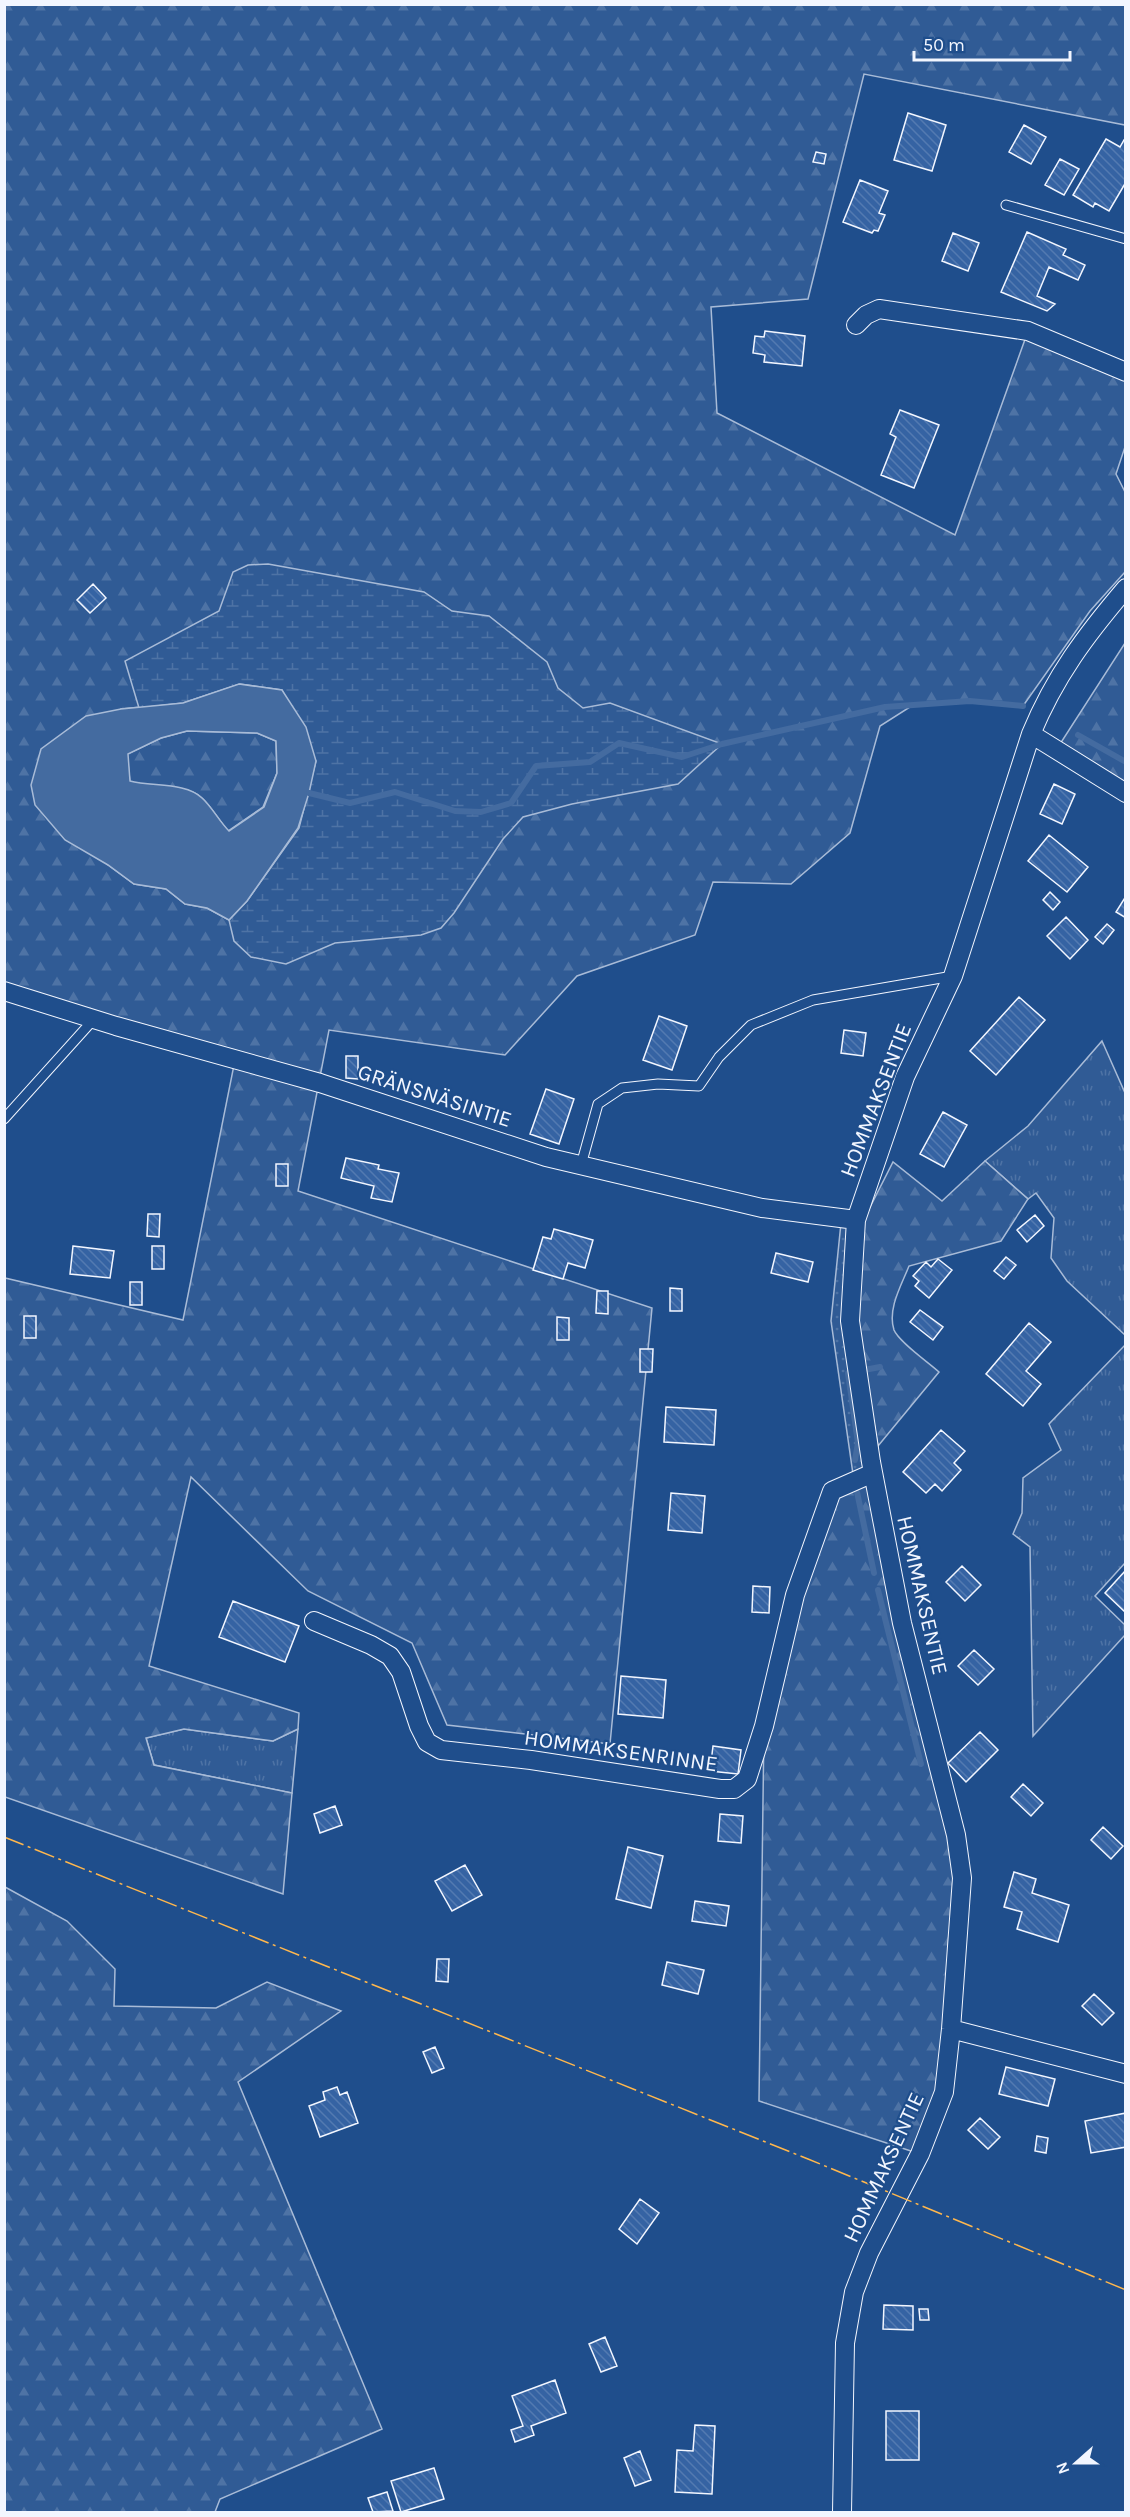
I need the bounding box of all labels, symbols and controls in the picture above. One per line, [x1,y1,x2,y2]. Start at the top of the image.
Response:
scale bar [914,24,1070,62]
text: 50 m [923,34,965,56]
street label: HOMMAKSENTIE [835,1020,917,1181]
street label: GRÄNSNÄSINTIE [354,1059,515,1133]
street label: HOMMAKSENTIE [891,1513,953,1677]
street label: HOMMAKSENRINNE [523,1725,719,1777]
street label: HOMMAKSENTIE [838,2088,930,2247]
north arrow [1046,2433,1106,2493]
text: N [1052,2459,1073,2477]

